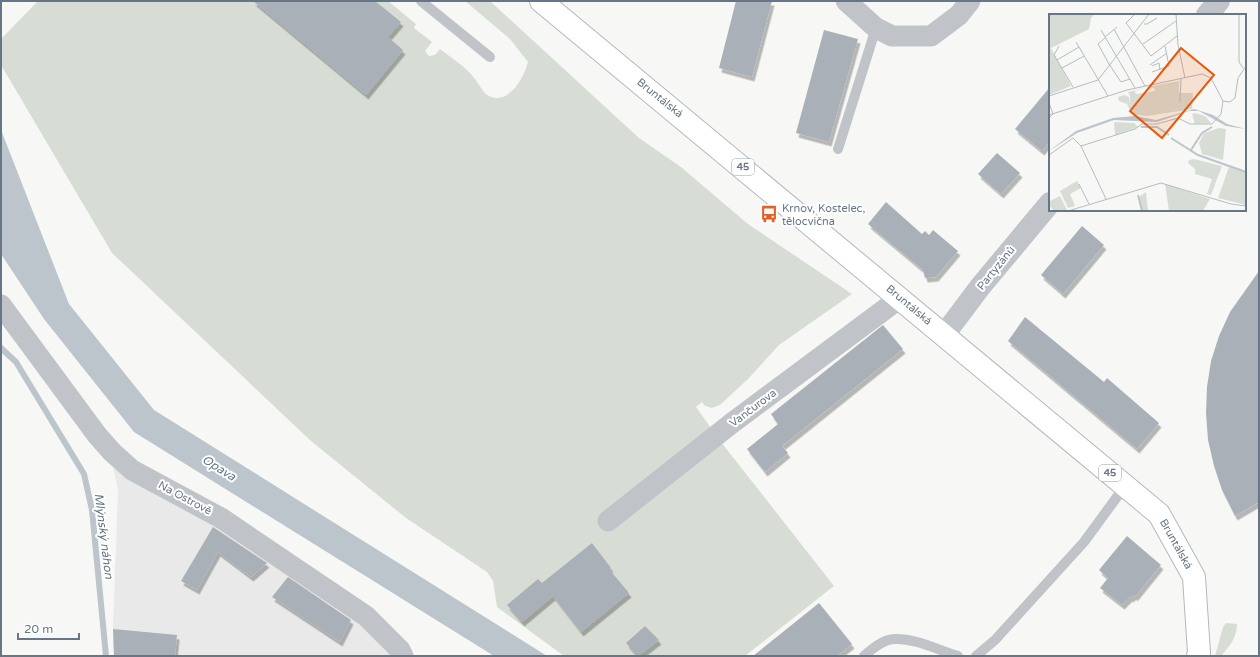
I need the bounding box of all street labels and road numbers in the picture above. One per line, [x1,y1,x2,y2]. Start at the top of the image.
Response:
street label: Bruntálská [634,75,686,121]
road number: 45 [732,159,754,175]
street label: Partyzánů [974,243,1018,293]
street label: Bruntálská [884,282,934,328]
street label: Vančurova [727,386,779,430]
road number: 45 [1099,465,1121,481]
street label: Na Ostrově [156,478,214,518]
street label: Bruntálská [1157,517,1195,571]

